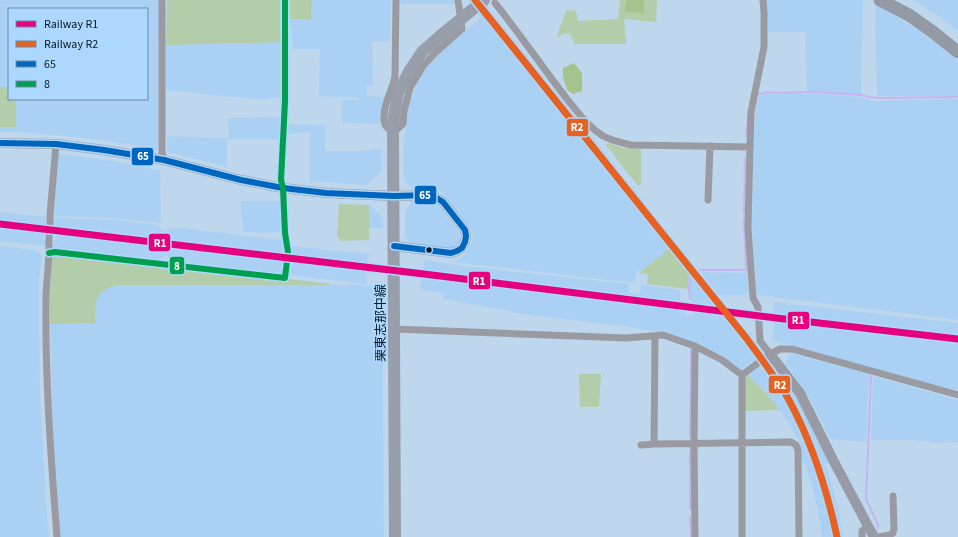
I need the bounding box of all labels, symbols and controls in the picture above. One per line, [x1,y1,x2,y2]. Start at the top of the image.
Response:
legend [8,8,148,100]
text: Railway R1 [44,16,98,33]
text: Railway R2 [44,36,98,53]
text: 65 [44,56,56,73]
text: 8 [44,76,50,93]
line badge: R2 [566,118,589,137]
text: R2 [571,120,583,135]
line badge: 65 [131,147,154,166]
text: 65 [137,149,149,164]
line badge: 65 [414,185,437,205]
text: 65 [419,188,431,203]
line badge: R1 [148,233,171,252]
text: R1 [154,236,166,251]
unlabelled marker [424,245,434,255]
line badge: 8 [169,256,185,275]
text: 8 [174,259,180,274]
line badge: R1 [468,271,491,290]
text: R1 [473,274,485,289]
street label: 栗東志那中線 [372,284,390,362]
line badge: R1 [787,311,810,330]
text: R1 [792,313,804,328]
line badge: R2 [768,375,791,394]
text: R2 [774,378,786,393]

